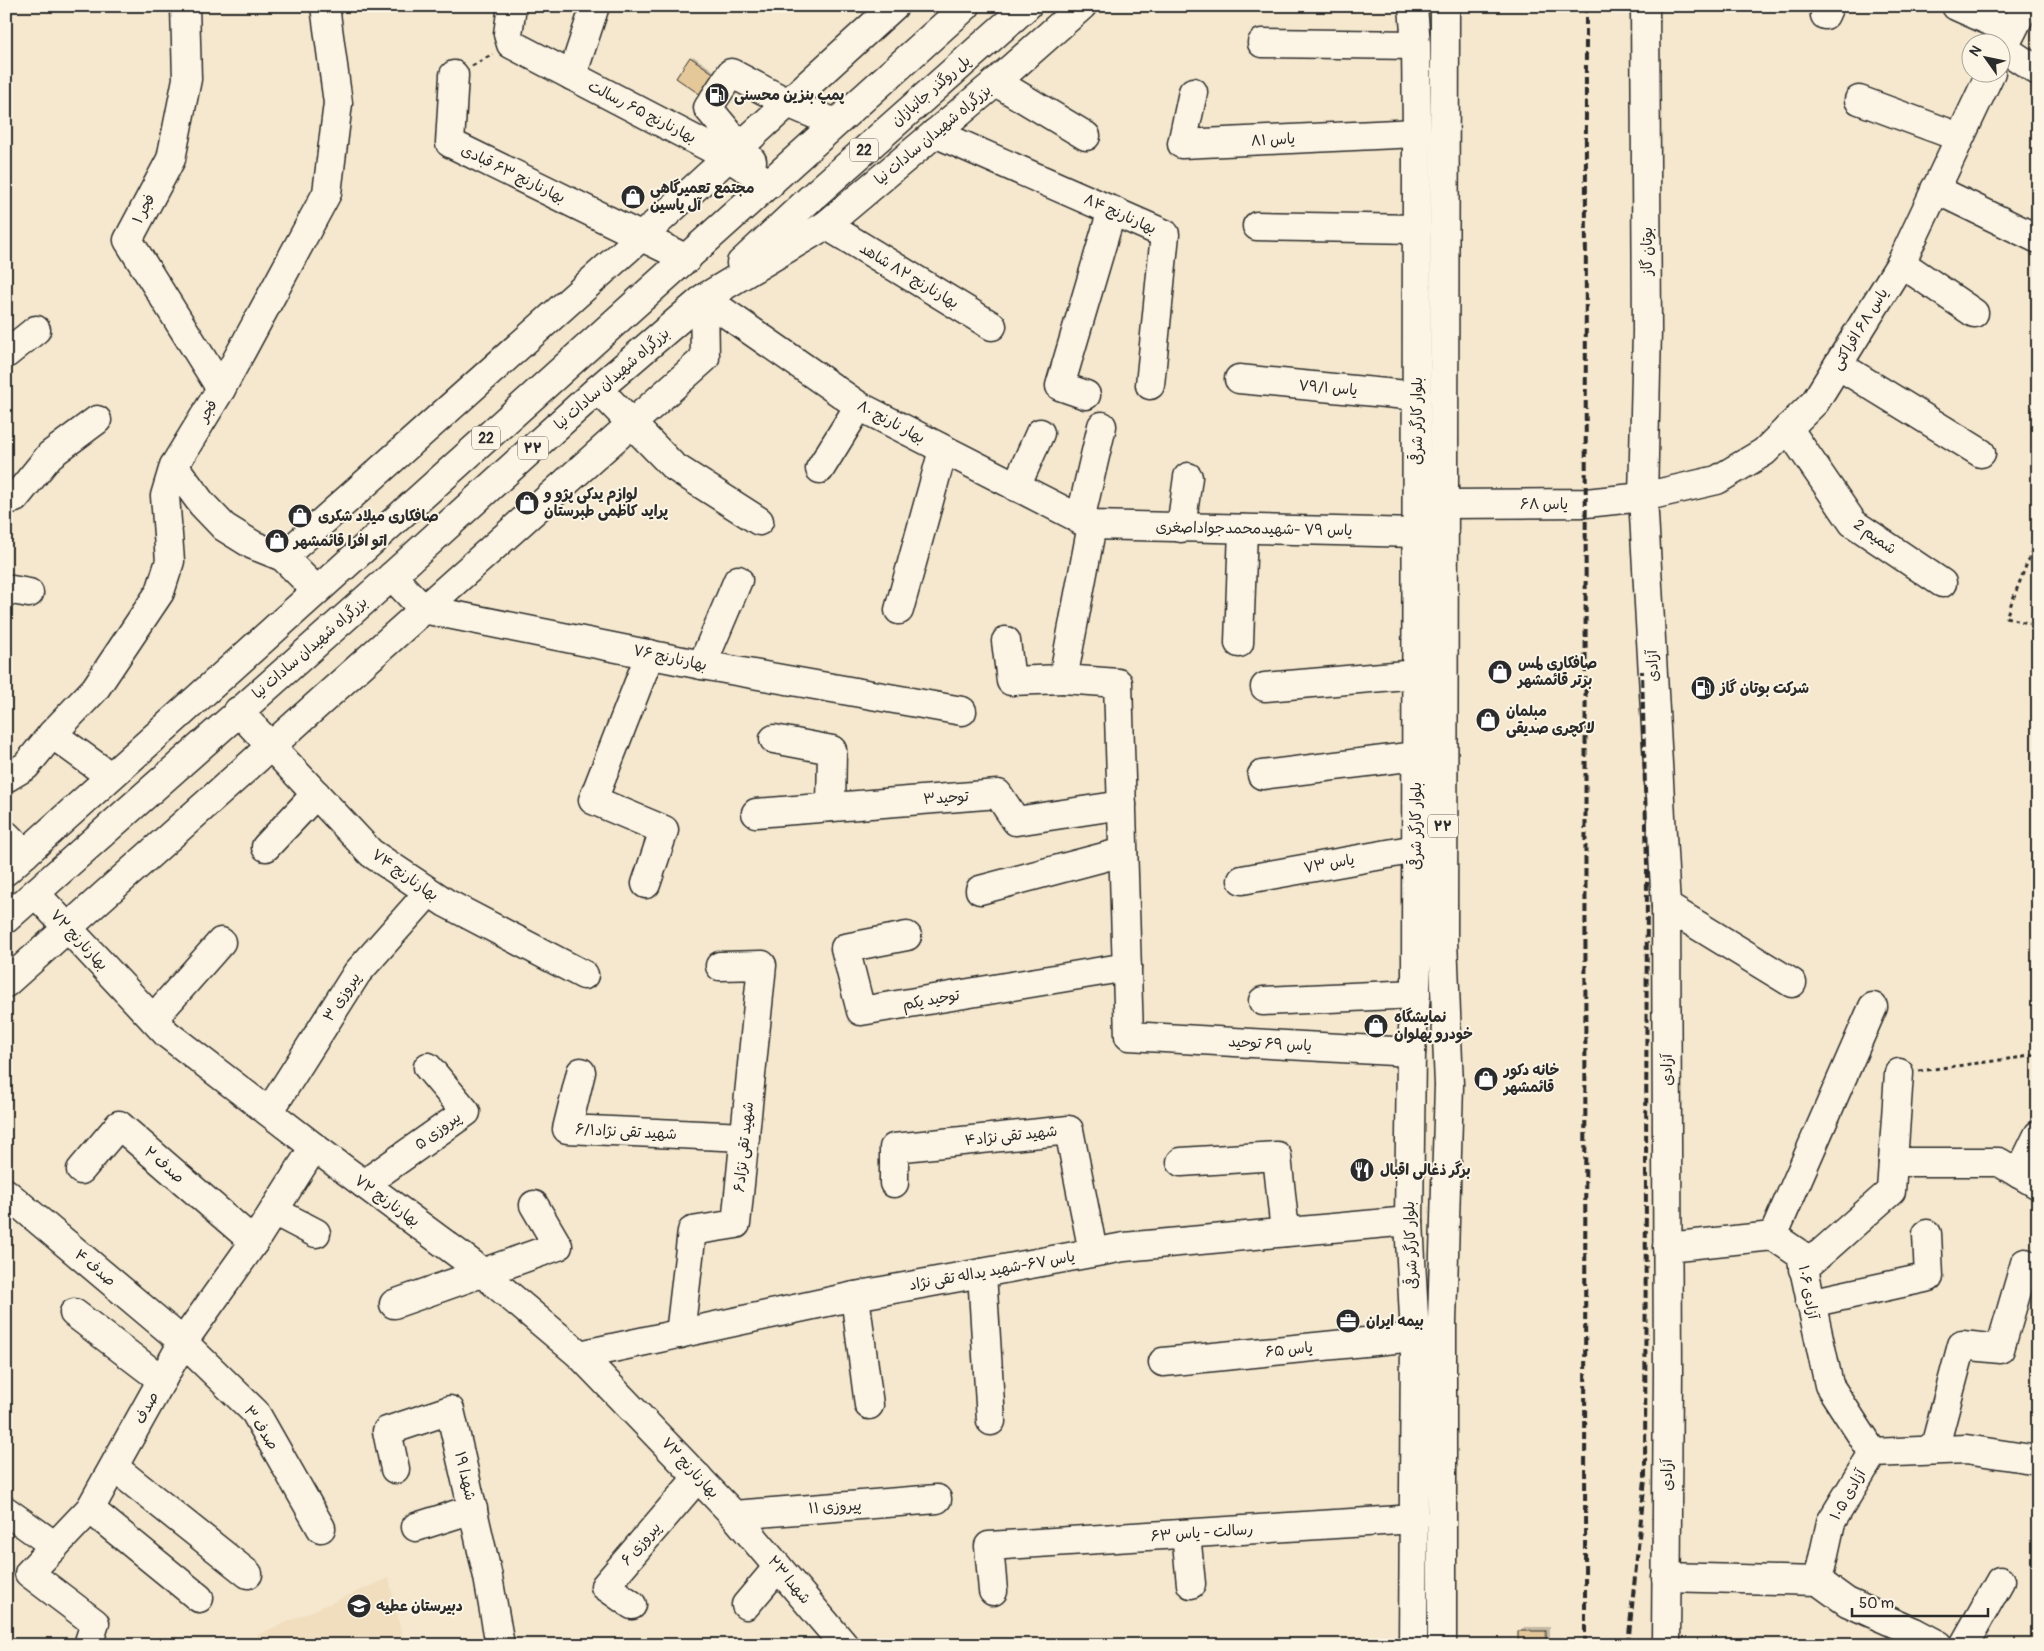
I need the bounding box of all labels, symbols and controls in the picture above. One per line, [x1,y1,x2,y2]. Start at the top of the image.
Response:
north arrow [1962,32,2012,82]
text: N [1966,43,1985,60]
street label: پل روگذر جانبازان [888,51,974,131]
street label: بهارنارنج ۶۵ رسالت [585,77,699,147]
street label: بزرگراه شهیدان سادات نیا [871,81,995,189]
fuel station icon: پمپ بنزین محسنی [704,82,730,108]
place label: پمپ بنزین محسنی [734,86,845,105]
street label: یاس ۸۱ [1250,129,1296,151]
road number: 22 [850,138,878,162]
street label: بهارنارنج ۶۳ قبادی [458,141,568,207]
place label: مجتمع تعمیرگاهی آل یاسین [650,178,754,215]
shop icon: مجتمع تعمیرگاهی آل یاسین [620,184,646,210]
street label: بهارنارنج ۸۴ [1081,190,1159,238]
street label: فجر ۱ [128,191,160,227]
street label: بوتان گاز [1638,227,1657,276]
street label: بهارنارنج ۸۲ شاهد [856,239,962,313]
street label: یاس ۶۸ افراکتی [1827,285,1893,373]
street label: بزرگراه شهیدان سادات نیا [550,324,674,434]
street label: یاس ۷۹/۱ [1298,376,1358,400]
street label: بلوار کارگر شرقی [1406,377,1427,465]
street label: بهار نارنج ۸۰ [854,396,928,448]
street label: فجر [193,397,222,427]
road number: 22 [472,426,500,449]
road number: ۲۲ [518,436,548,459]
place label: لوازم یدکی پژو و پراید کاظمی طبرستان [543,485,669,521]
shop icon: لوازم یدکی پژو و پراید کاظمی طبرستان [514,490,540,516]
street label: یاس ۶۸ [1520,495,1568,514]
shop icon: صافکاری میلاد شکری [287,503,313,529]
place label: صافکاری میلاد شکری [318,507,439,526]
street label: شمیم 2 [1849,515,1900,561]
street label: یاس ۷۹ -شهیدمحمدجواداصغری [1155,518,1353,540]
shop icon: اتو افرا قائمشهر [264,528,290,554]
place label: اتو افرا قائمشهر [292,532,387,551]
street label: بزرگراه شهیدان سادات نیا [248,593,372,703]
street label: بهارنارنج ۷۶ [631,641,709,675]
street label: آزادی [1643,648,1663,682]
place label: صافکاری لمس برتر قائمشهر [1516,654,1597,690]
shop icon: صافکاری لمس برتر قائمشهر [1487,659,1513,685]
fuel station icon: شرکت بوتان گاز [1690,675,1716,701]
place label: شرکت بوتان گاز [1718,678,1809,698]
place label: مبلمان لاکچری صدیقی [1506,702,1595,738]
shop icon: مبلمان لاکچری صدیقی [1475,707,1501,733]
street label: بلوار کارگر شرقی [1405,782,1426,870]
street label: توحید۳ [923,787,970,809]
road number: ۲۲ [1428,814,1458,838]
street label: بهارنارنج ۷۴ [368,845,442,905]
street label: یاس ۷۳ [1302,850,1356,878]
street label: بهارنارنج ۷۲ [46,906,112,974]
street label: پیروزی ۳ [319,969,365,1025]
street label: توحید یکم [901,986,962,1016]
place label: نمایشگاه خودرو پهلوان [1394,1007,1473,1044]
shop icon: نمایشگاه خودرو پهلوان [1363,1013,1389,1039]
street label: یاس ۶۹ توحید [1228,1032,1312,1056]
street label: آزادی [1658,1053,1677,1086]
place label: خانه دکور قائمشهر [1502,1061,1559,1097]
shop icon: خانه دکور قائمشهر [1473,1066,1499,1092]
street label: شهید تقی نژاد۶ [730,1101,758,1193]
street label: پیروزی ۵ [411,1108,465,1154]
street label: شهید تقی نژاد۶/۱ [575,1120,677,1144]
street label: شهید تقی نژاد۴ [964,1122,1058,1150]
street label: صدف ۲ [140,1142,188,1188]
restaurant icon: برگر ذغالی اقبال [1349,1157,1375,1183]
place label: برگر ذغالی اقبال [1380,1160,1471,1180]
street label: بهارنارنج ۷۲ [351,1171,423,1231]
street label: بلوار کارگر شرقی [1398,1201,1422,1289]
street label: صدف ۴ [70,1245,120,1291]
street label: یاس ۶۷-شهید یداله تقی نژاد [908,1247,1076,1295]
street label: آزادی ۱۰۶ [1793,1263,1823,1322]
office icon: بیمه ایران [1335,1308,1361,1334]
place label: بیمه ایران [1366,1312,1424,1331]
street label: یاس ۶۵ [1264,1338,1314,1362]
street label: صدف [131,1389,163,1427]
street label: صدف ۳ [239,1402,283,1454]
street label: بهارنارنج ۷۲ [657,1434,723,1502]
street label: شهدا ۱۹ [450,1450,480,1502]
street label: آزادی [1658,1458,1677,1491]
street label: آزادی ۱۰۵ [1826,1465,1871,1524]
street label: پیروزی ۱۱ [808,1496,862,1518]
street label: پیروزی ۶ [617,1518,665,1570]
street label: رسالت - یاس ۶۳ [1150,1520,1254,1546]
street label: شهدا ۲۳ [763,1552,815,1608]
scale bar [1852,1586,1988,1618]
school or university icon: دبیرستان عطیه [346,1593,372,1619]
text: 50 m [1859,1594,1894,1613]
place label: دبیرستان عطیه [376,1597,463,1616]

